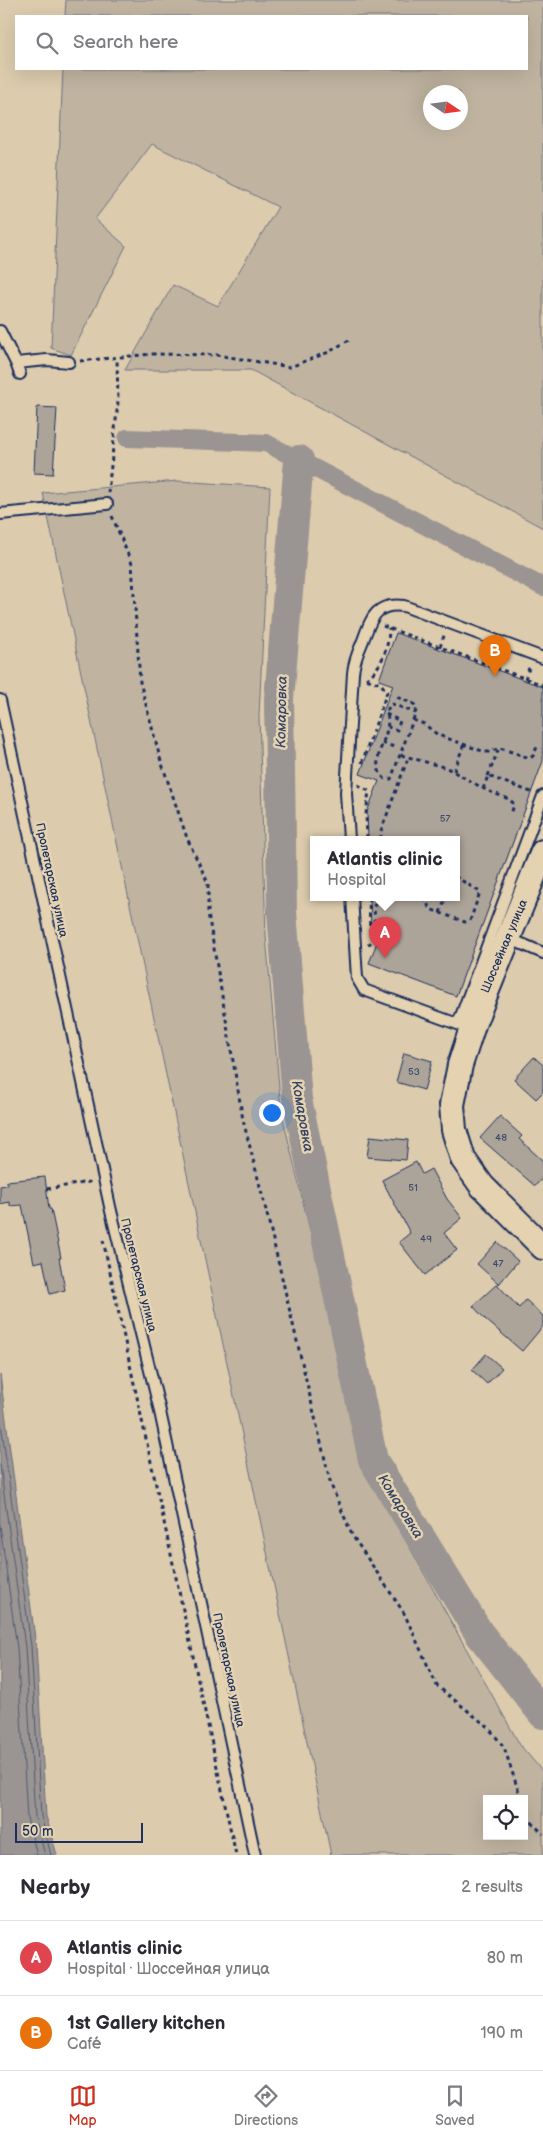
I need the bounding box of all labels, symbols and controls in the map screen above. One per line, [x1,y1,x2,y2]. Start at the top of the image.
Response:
search box [15,15,528,70]
icon: search [33,29,61,57]
text: Search here [73,31,178,54]
north arrow [423,85,468,130]
pin: B [479,635,511,676]
water label: Комаровка [272,676,291,748]
house number: 57 [440,813,450,825]
street label: Пролетарская улица [32,821,71,939]
popup [310,836,460,901]
text: Atlantis clinic [327,848,443,871]
text: Hospital [327,871,386,890]
street label: Шоссейная улица [478,897,531,995]
pin: A [369,917,401,958]
house number: 53 [408,1066,420,1078]
water label: Комаровка [288,1079,317,1153]
your location [259,1100,285,1126]
house number: 48 [495,1132,507,1144]
house number: 51 [408,1182,418,1194]
street label: Пролетарская улица [117,1217,160,1334]
house number: 49 [420,1233,432,1245]
house number: 47 [492,1258,504,1270]
water label: Комаровка [374,1471,427,1541]
street label: Пролетарская улица [209,1611,248,1729]
map controls [483,1795,528,1840]
button: locate [483,1795,528,1840]
scale bar [15,1820,142,1843]
text: 50 m [22,1823,54,1840]
text: Nearby [20,1875,90,1900]
text: 2 results [461,1878,523,1897]
text: Atlantis clinic [67,1937,182,1960]
text: A [31,1949,41,1968]
text: 80 m [487,1949,523,1968]
text: Hospital · Шоссейная улица [67,1960,270,1979]
text: 1st Gallery kitchen [67,2012,225,2035]
text: B [30,2024,42,2043]
text: 190 m [481,2024,523,2043]
text: Café [67,2035,101,2054]
tab: Map [69,2082,97,2129]
tab: Directions [234,2082,298,2129]
tab: Saved [435,2082,474,2129]

